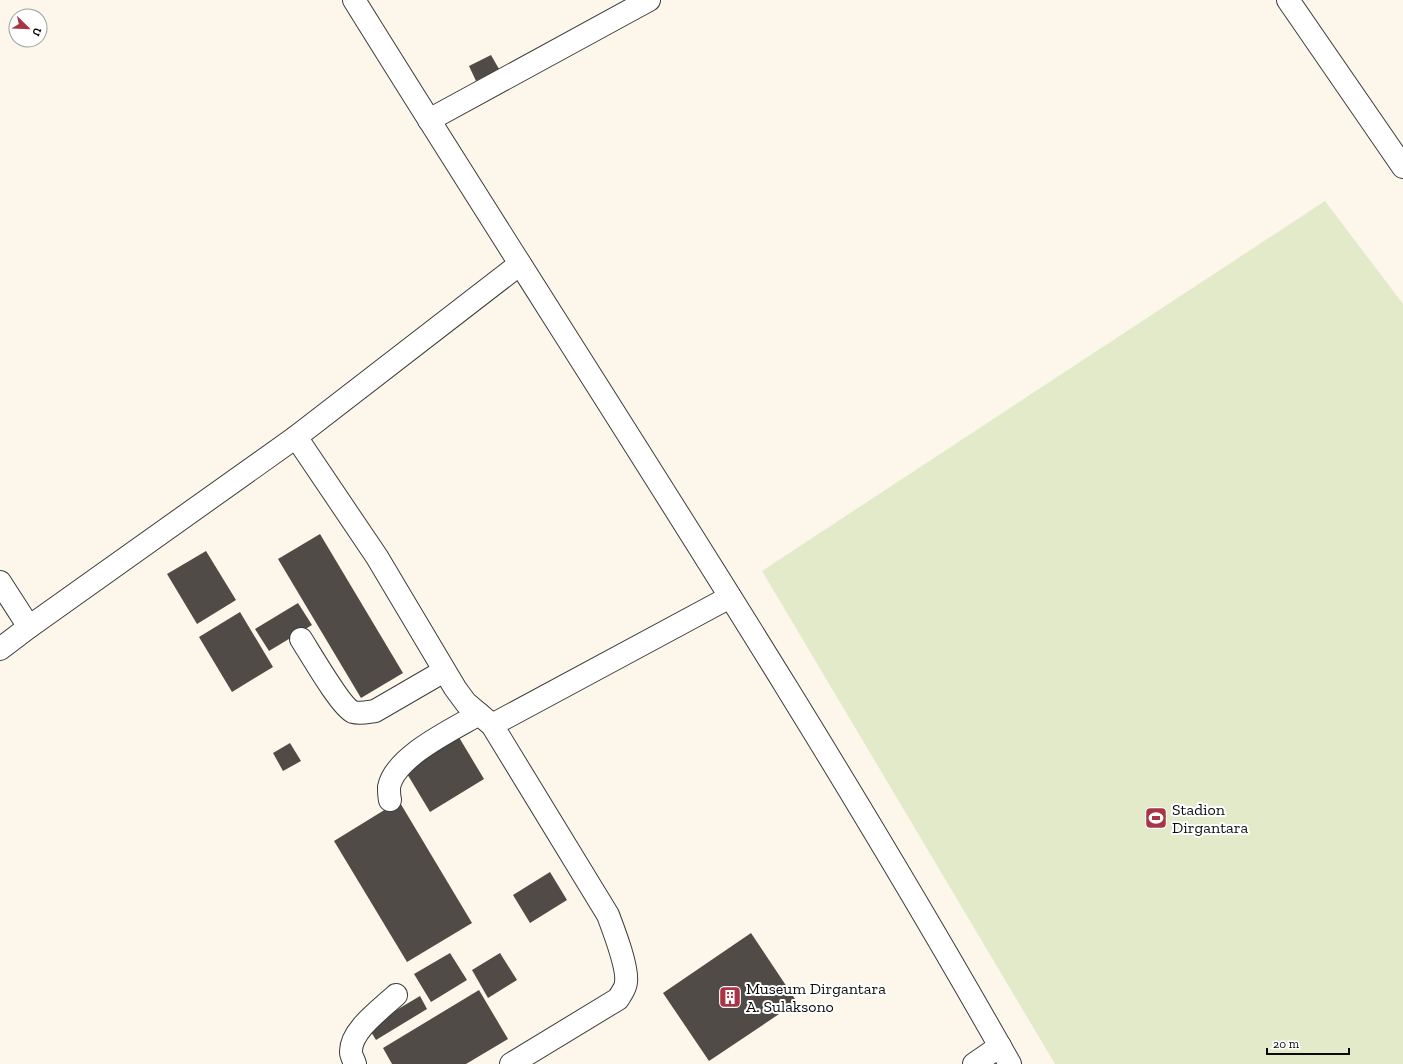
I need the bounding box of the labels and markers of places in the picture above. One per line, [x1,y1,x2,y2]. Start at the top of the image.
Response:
place label: Stadion Dirgantara [1172,800,1249,837]
sports icon: Stadion Dirgantara [1143,805,1169,831]
place label: Museum Dirgantara A. Sulaksono [746,979,886,1016]
building icon: Museum Dirgantara A. Sulaksono [717,984,743,1010]

